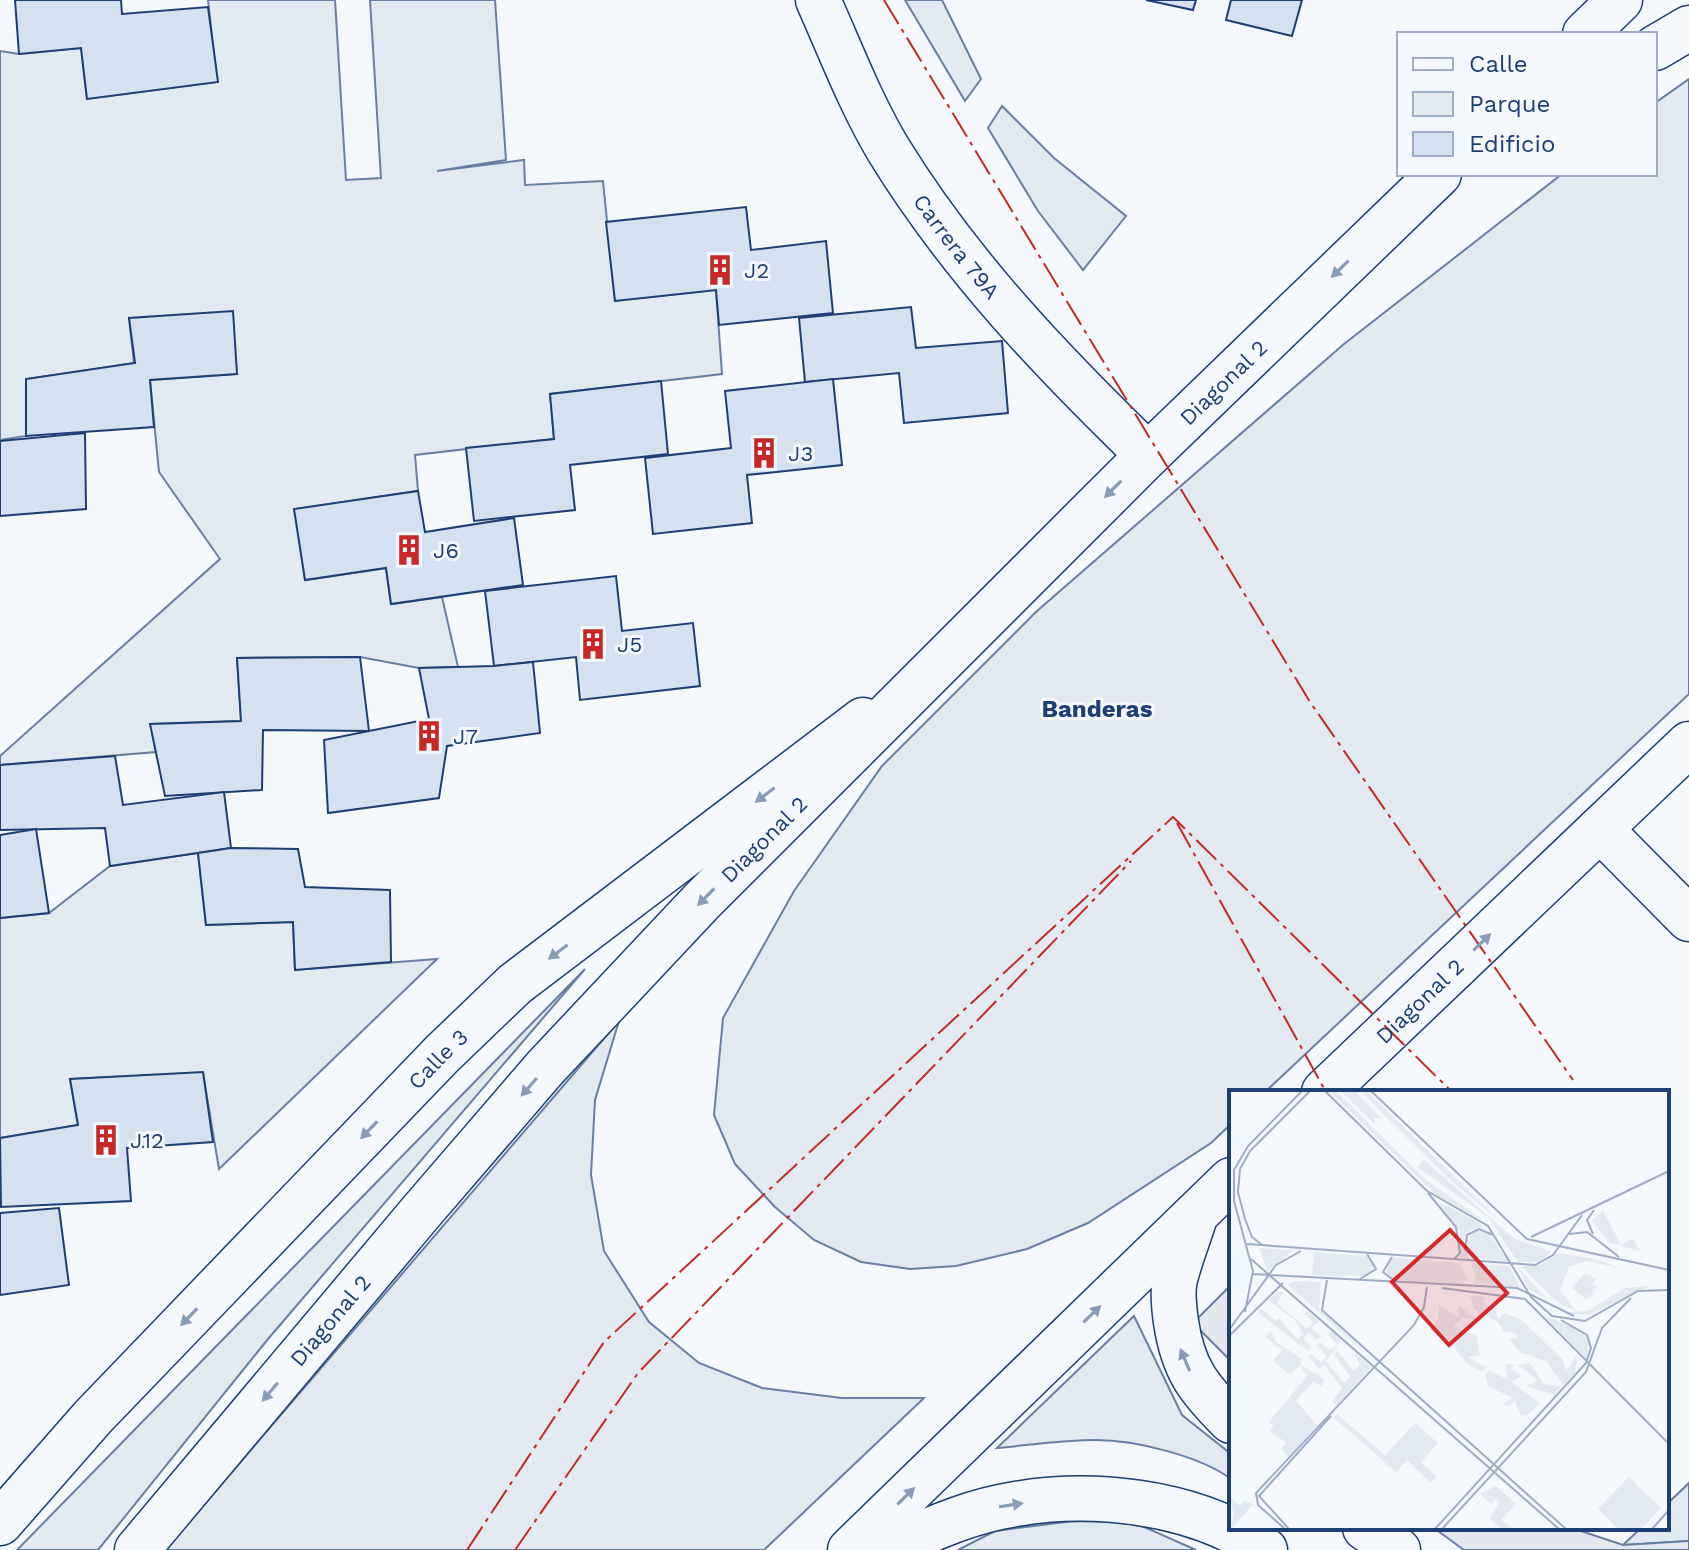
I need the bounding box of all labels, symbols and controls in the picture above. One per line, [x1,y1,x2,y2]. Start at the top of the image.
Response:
legend [1397,32,1657,176]
text: Calle [1469,50,1528,78]
text: Parque [1469,90,1550,118]
text: Edificio [1469,130,1555,158]
street label: Carrera 79A [908,190,1005,304]
building icon: J2 [703,253,737,287]
place label: J2 [744,258,769,283]
one-way arrow [1331,260,1350,278]
street label: Diagonal 2 [1175,335,1272,430]
building icon: J3 [747,436,781,470]
place label: J3 [788,441,813,466]
one-way arrow [1104,480,1123,498]
building icon: J6 [392,533,426,567]
place label: J6 [433,538,459,563]
building icon: J5 [576,627,610,661]
place label: J5 [617,632,642,657]
district label: Banderas [1041,695,1153,723]
building icon: J7 [412,719,446,753]
place label: J7 [453,724,478,749]
one-way arrow [755,786,775,802]
street label: Diagonal 2 [716,791,812,888]
one-way arrow [697,887,716,906]
one-way arrow [1472,933,1491,952]
one-way arrow [547,943,568,959]
street label: Diagonal 2 [1371,954,1469,1049]
street label: Calle 3 [403,1024,473,1094]
one-way arrow [520,1078,538,1097]
inset map [1229,1090,1669,1530]
one-way arrow [360,1120,378,1139]
building icon: J12 [89,1123,123,1157]
place label: J12 [130,1128,164,1153]
street label: Diagonal 2 [285,1270,376,1371]
one-way arrow [1082,1306,1101,1324]
one-way arrow [180,1307,198,1326]
one-way arrow [1178,1348,1191,1371]
one-way arrow [262,1382,279,1402]
one-way arrow [896,1487,915,1505]
one-way arrow [999,1498,1024,1511]

